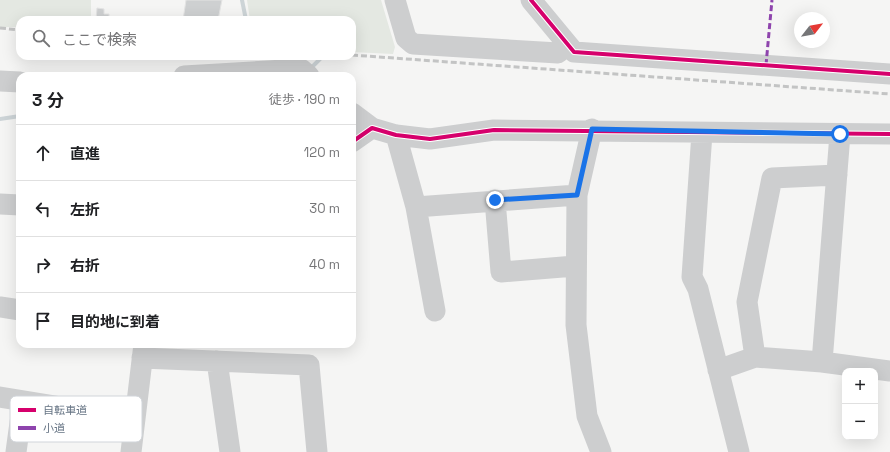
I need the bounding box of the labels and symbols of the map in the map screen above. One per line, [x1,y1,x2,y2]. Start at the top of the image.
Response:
north arrow [794,12,830,48]
route start [831,125,849,143]
route end [486,191,504,209]
legend [10,396,142,442]
text: 自転車道 [43,403,87,417]
text: 小道 [43,421,65,435]

